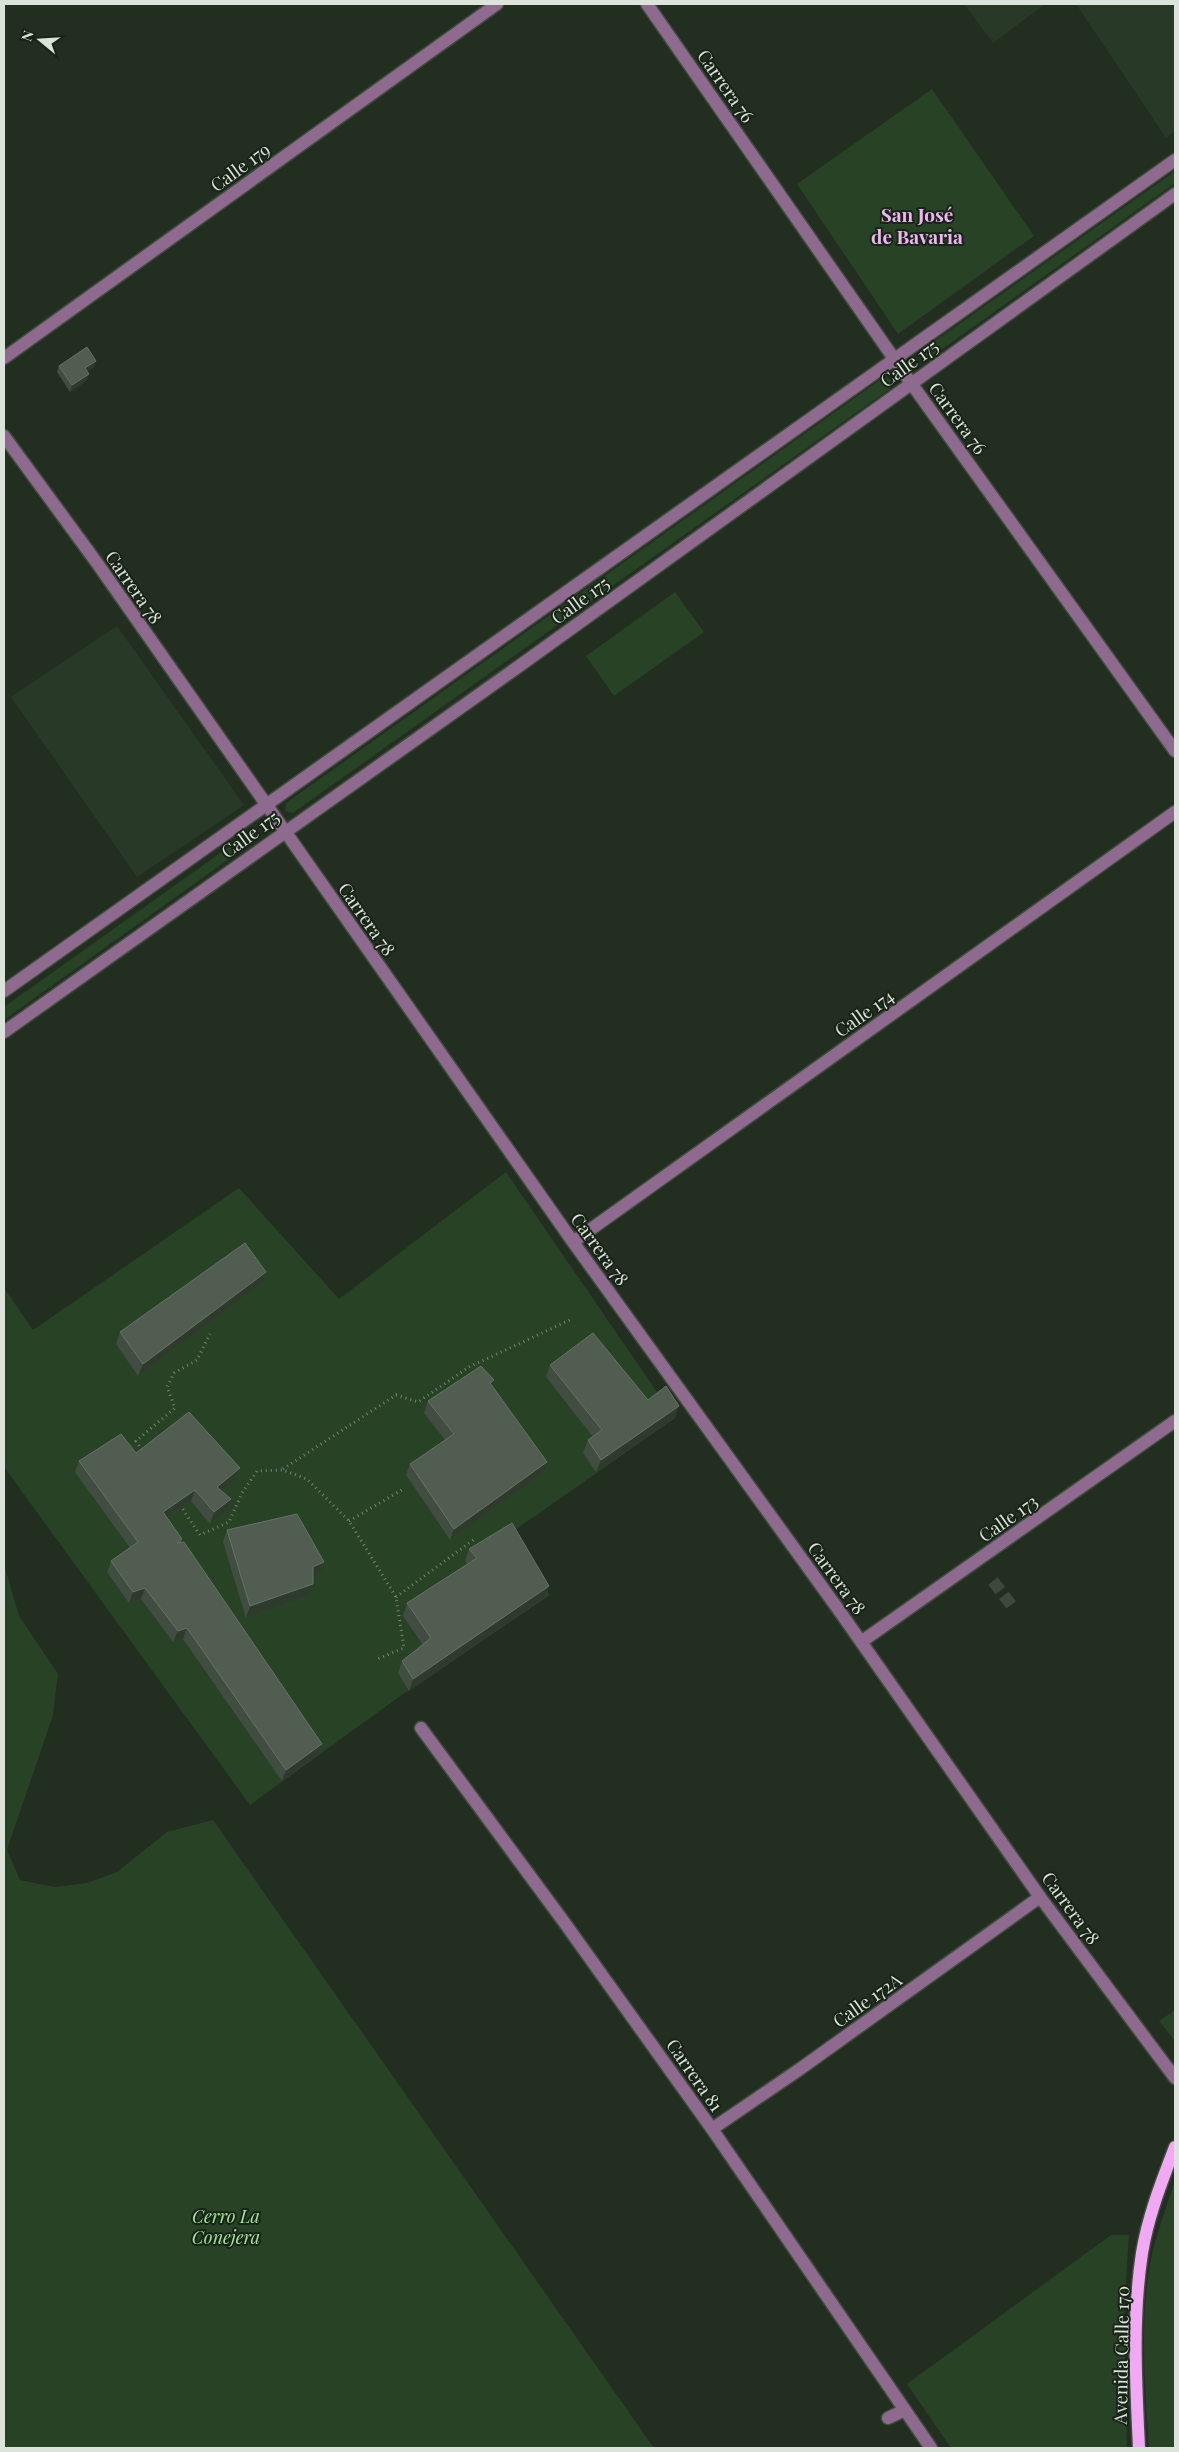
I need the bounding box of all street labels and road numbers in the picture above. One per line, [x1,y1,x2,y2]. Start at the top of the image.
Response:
street label: Carrera 76 [692,45,760,127]
street label: Calle 179 [205,137,275,197]
street label: Calle 175 [875,334,943,392]
street label: Carrera 76 [924,377,992,459]
street label: Carrera 78 [100,546,168,628]
street label: Calle 175 [546,571,614,629]
street label: Calle 175 [216,805,284,863]
street label: Carrera 78 [333,878,401,960]
street label: Calle 174 [830,984,899,1042]
street label: Carrera 78 [566,1208,634,1290]
street label: Calle 173 [974,1489,1042,1547]
street label: Carrera 78 [803,1537,871,1619]
street label: Carrera 78 [1037,1867,1105,1949]
street label: Calle 172A [828,1967,907,2032]
street label: Carrera 81 [661,2034,729,2116]
street label: Avenida Calle 170 [1108,2285,1134,2426]

